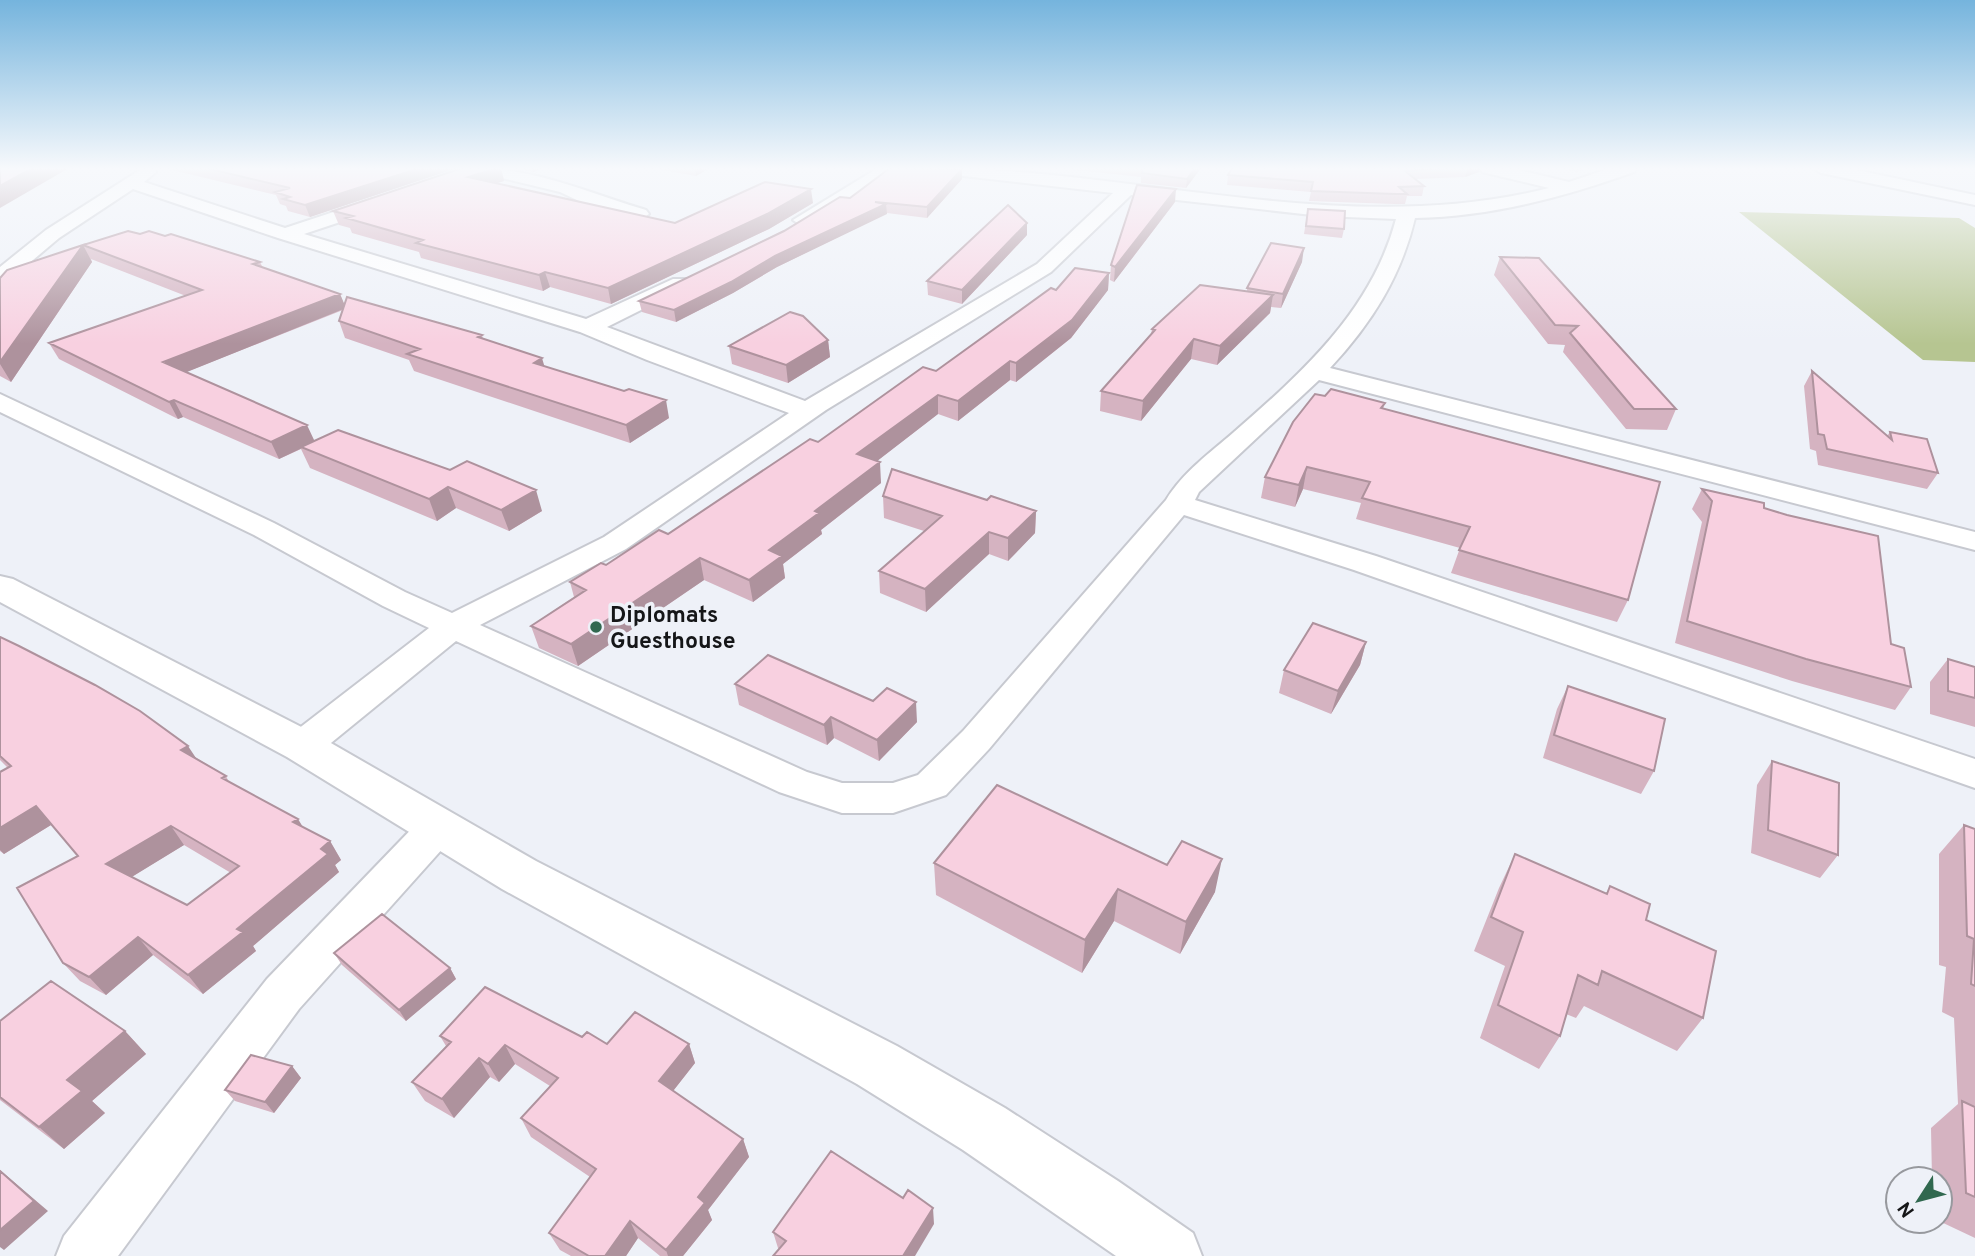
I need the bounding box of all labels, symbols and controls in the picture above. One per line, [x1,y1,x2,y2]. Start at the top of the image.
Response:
place label: Diplomats Guesthouse [610,602,736,657]
marker: Diplomats Guesthouse [588,619,604,635]
north arrow [1884,1165,1954,1235]
text: N [1893,1196,1921,1221]

